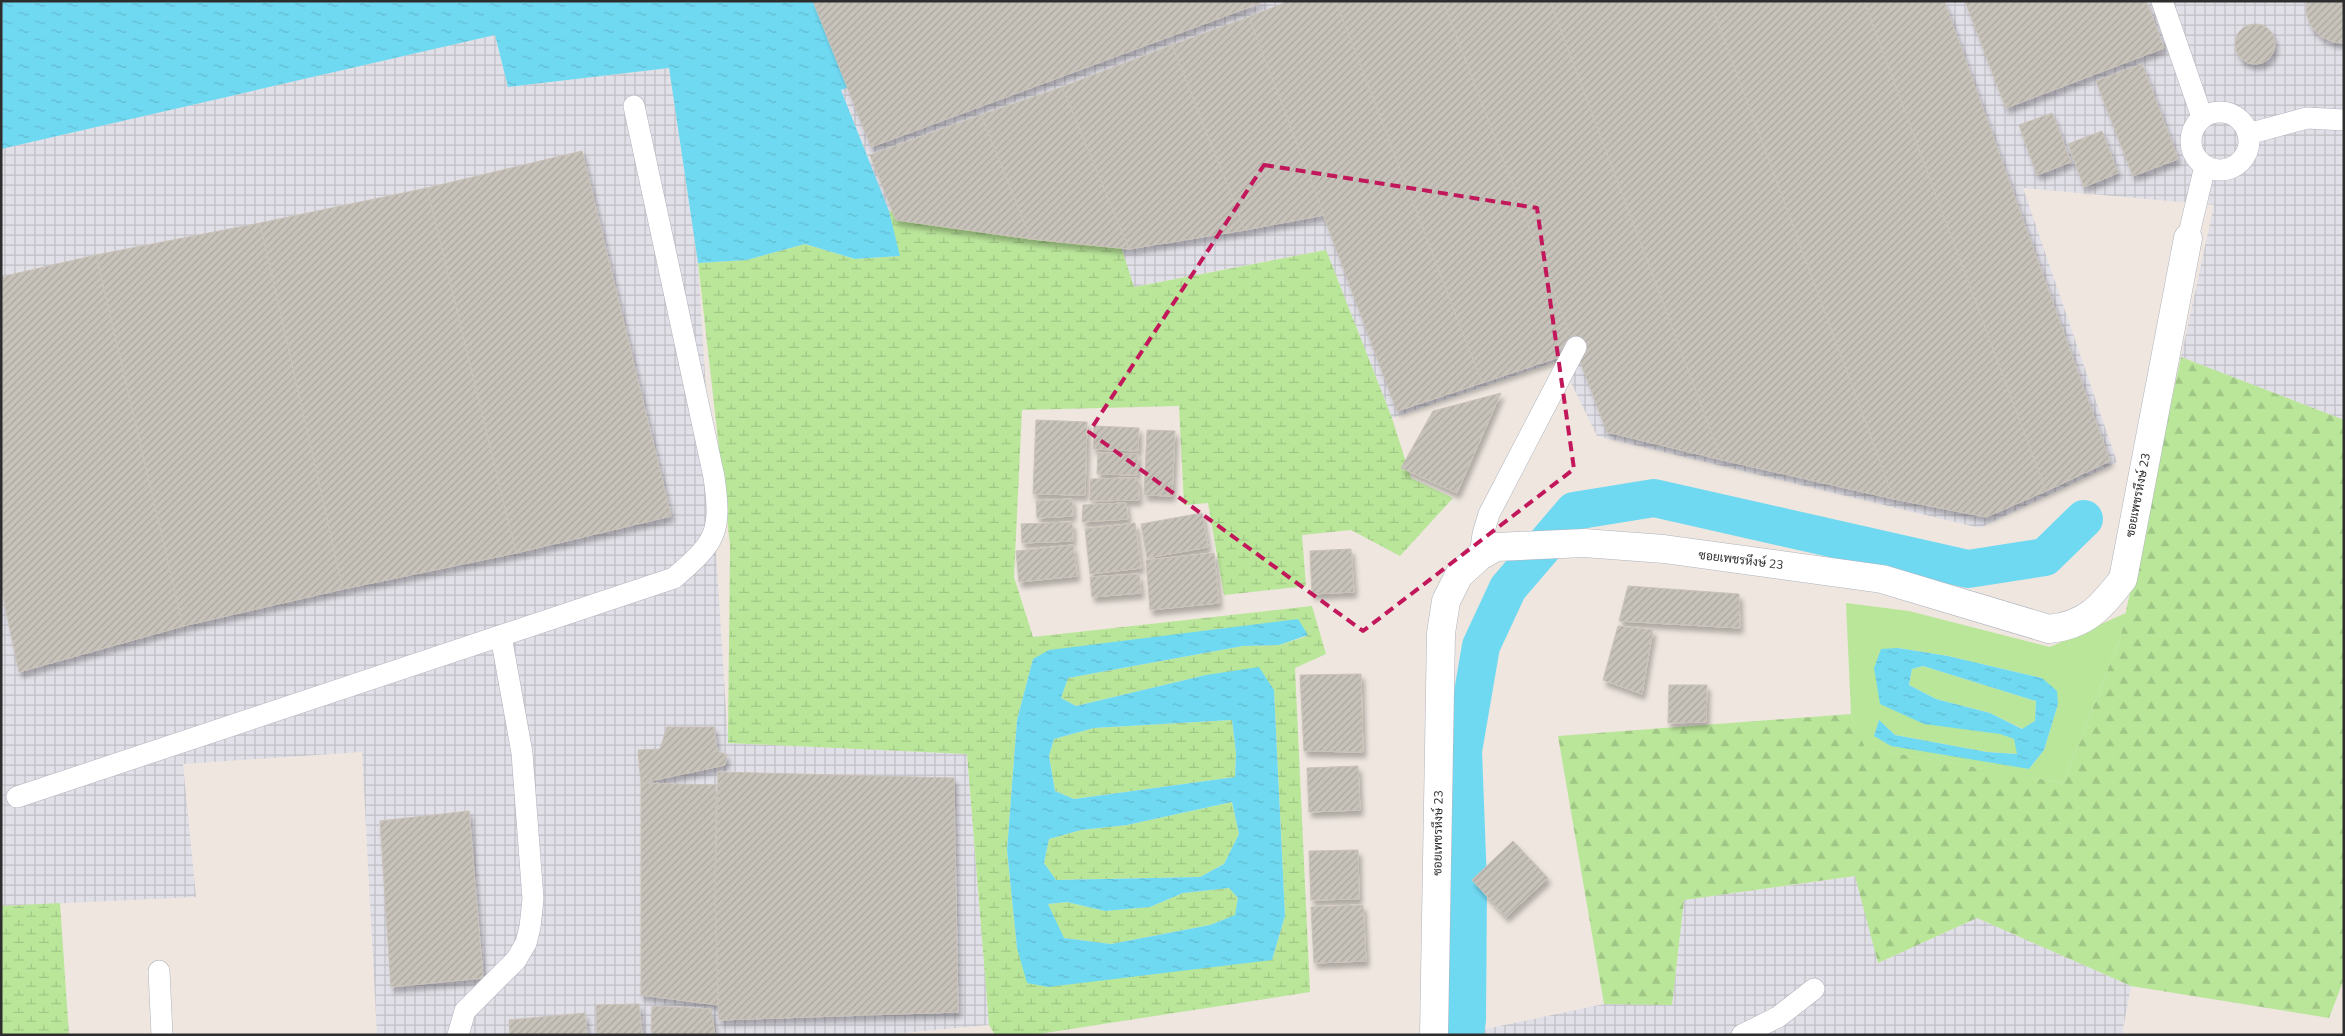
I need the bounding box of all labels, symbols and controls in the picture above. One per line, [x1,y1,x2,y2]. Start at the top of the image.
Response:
street label: ซอยเพชรหึงษ์ 23 [2122,452,2154,538]
street label: ซอยเพชรหึงษ์ 23 [1698,547,1784,573]
street label: ซอยเพชรหึงษ์ 23 [1429,790,1447,876]

